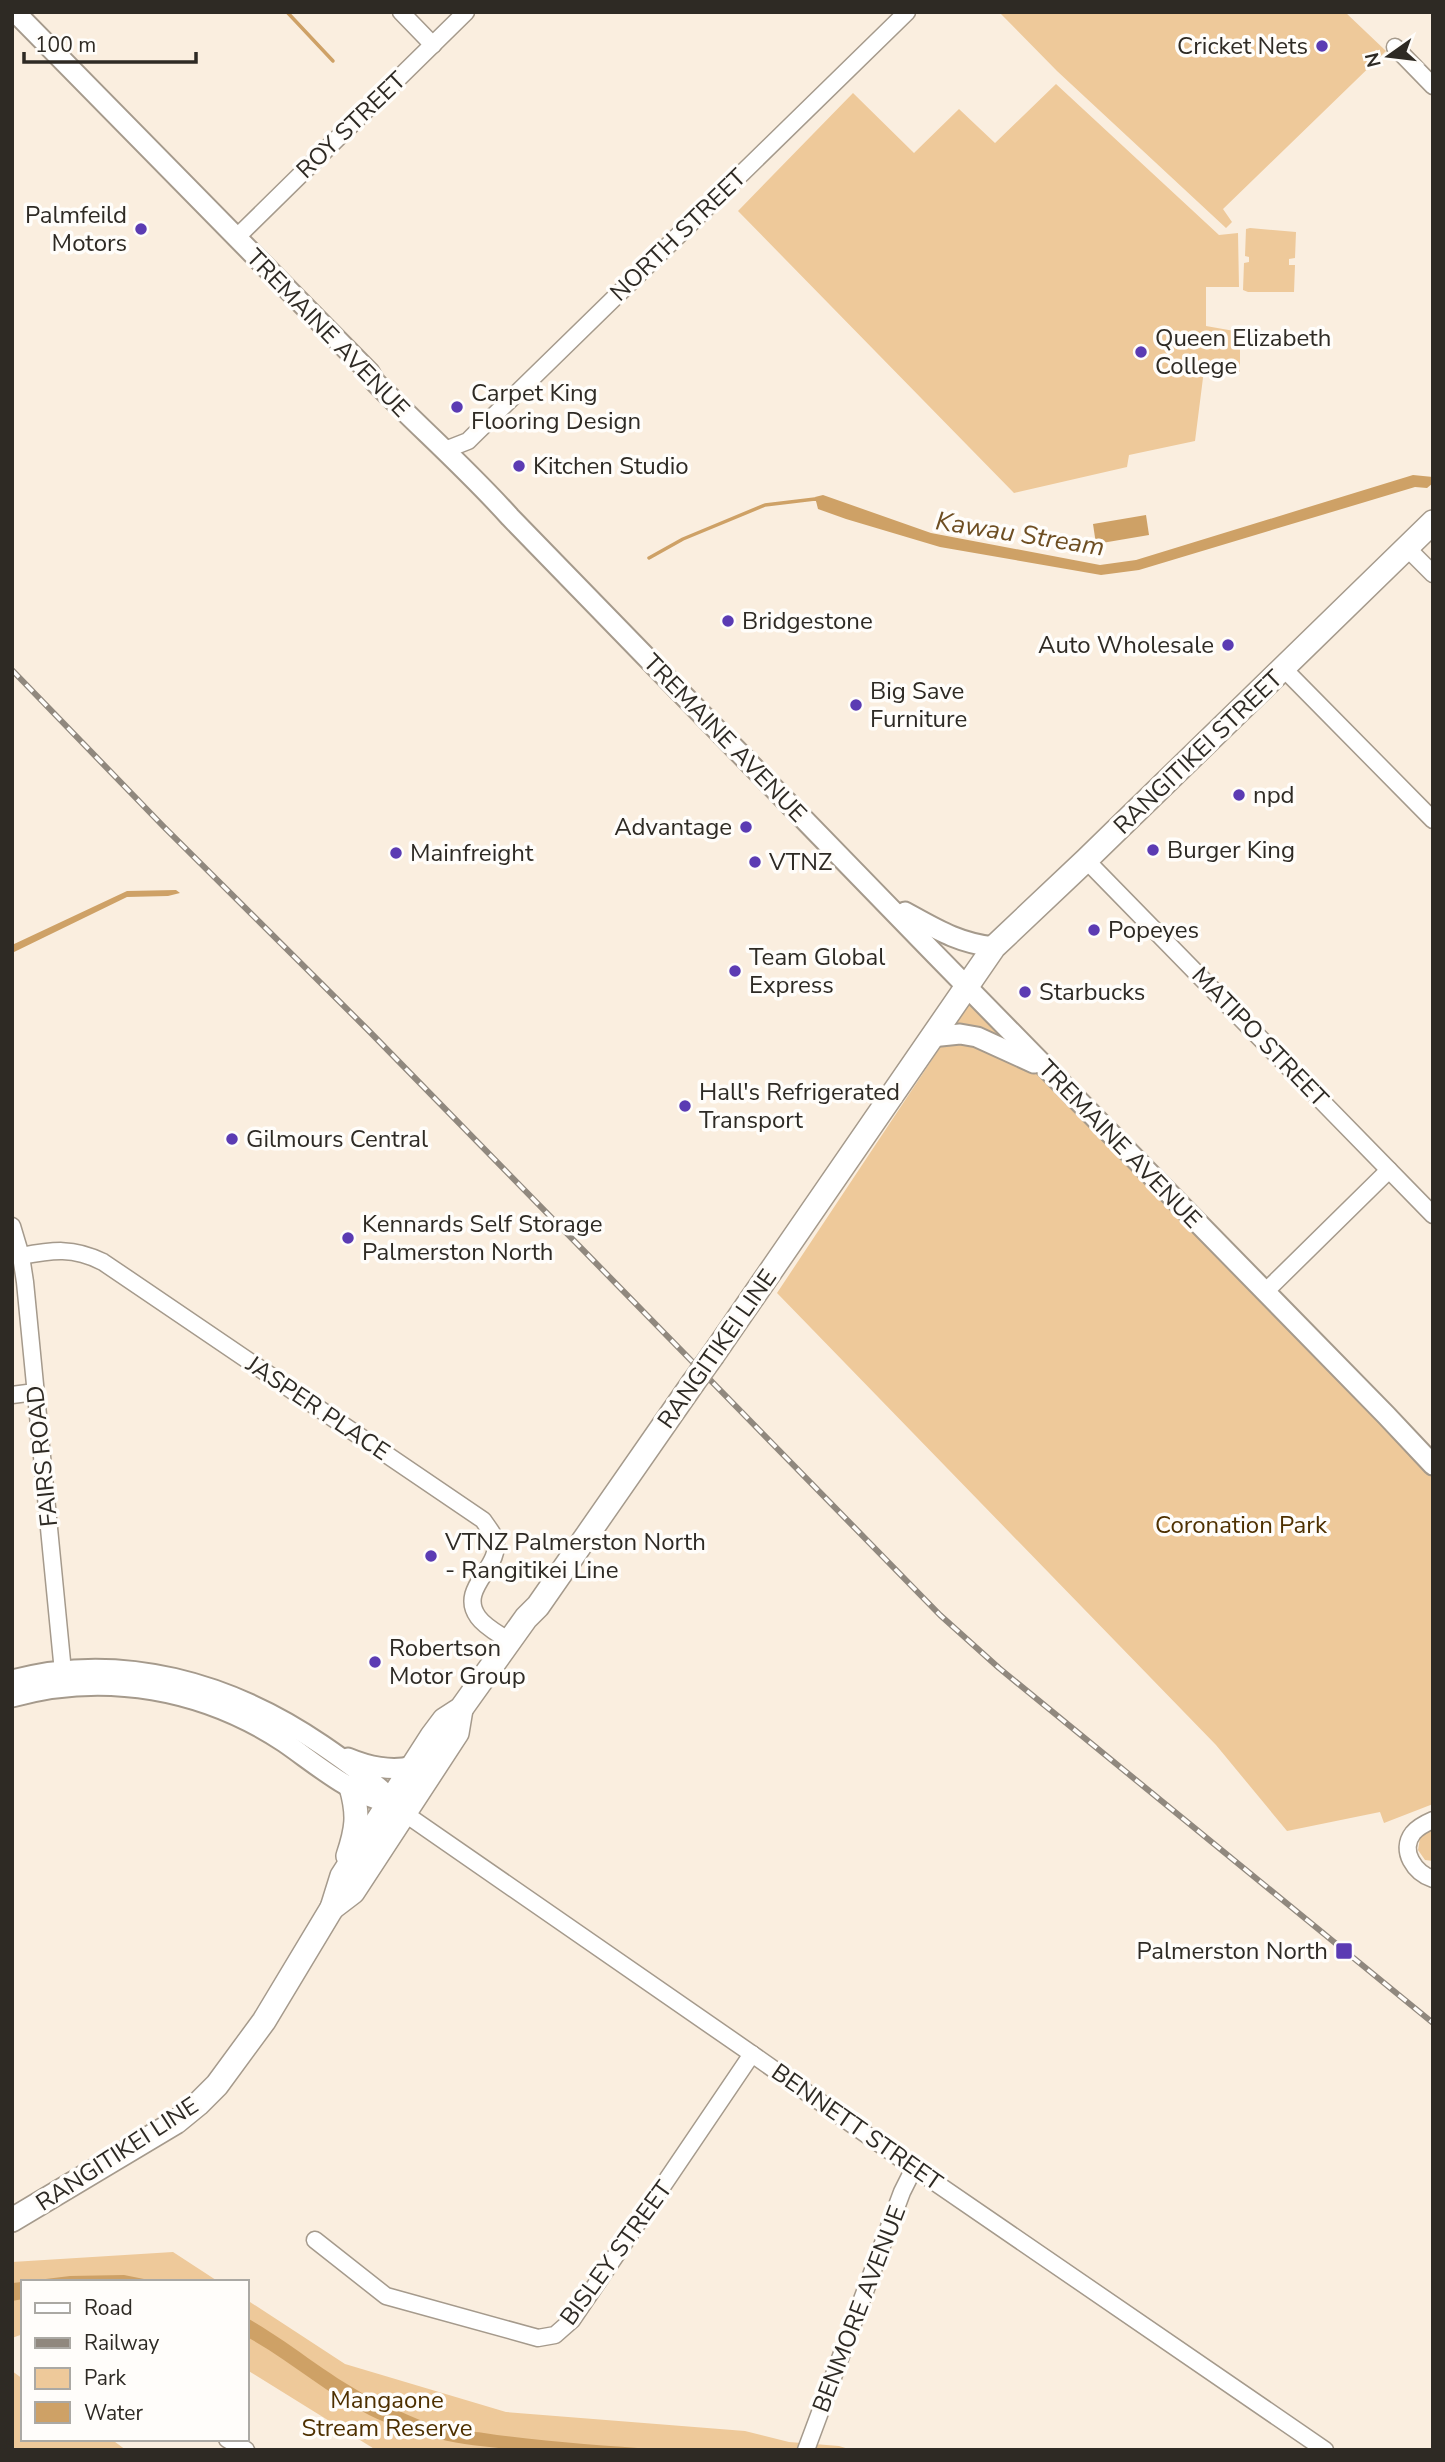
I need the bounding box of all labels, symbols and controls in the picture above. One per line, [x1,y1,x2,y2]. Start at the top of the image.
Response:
scale bar [24,21,196,65]
north arrow [1354,21,1424,91]
place label: Cricket Nets [1177,30,1308,62]
text: 100 m [35,31,96,59]
marker: Cricket Nets [1314,38,1330,54]
text: N [1359,50,1388,70]
street label: ROY STREET [289,64,413,185]
street label: NORTH STREET [603,161,753,308]
place label: Palmfeild Motors [25,199,127,259]
marker: Palmfeild Motors [133,221,149,237]
street label: TREMAINE AVENUE [239,242,417,424]
place label: Queen Elizabeth College [1155,322,1331,382]
marker: Queen Elizabeth College [1133,344,1149,360]
place label: Carpet King Flooring Design [471,377,641,437]
marker: Carpet King Flooring Design [449,399,465,415]
place label: Kitchen Studio [533,450,689,482]
marker: Kitchen Studio [511,458,527,474]
water label: Kawau Stream [933,503,1107,565]
place label: Bridgestone [742,605,873,637]
marker: Bridgestone [720,613,736,629]
place label: Auto Wholesale [1038,629,1214,661]
marker: Auto Wholesale [1220,637,1236,653]
street label: TREMAINE AVENUE [636,647,814,829]
street label: RANGITIKEI STREET [1106,662,1290,841]
place label: Big Save Furniture [870,675,967,735]
marker: Big Save Furniture [848,697,864,713]
place label: npd [1253,779,1295,811]
marker: npd [1231,787,1247,803]
place label: Advantage [614,811,732,843]
marker: Advantage [738,819,754,835]
place label: Burger King [1167,834,1295,866]
place label: Mainfreight [410,837,534,869]
marker: Burger King [1145,842,1161,858]
marker: Mainfreight [388,845,404,861]
place label: VTNZ [768,846,832,878]
marker: VTNZ [747,854,763,870]
place label: Popeyes [1108,914,1199,946]
marker: Popeyes [1086,922,1102,938]
place label: Team Global Express [749,941,885,1001]
street label: MATIPO STREET [1185,960,1336,1114]
marker: Team Global Express [727,963,743,979]
place label: Starbucks [1039,976,1145,1008]
marker: Starbucks [1017,984,1033,1000]
street label: TREMAINE AVENUE [1031,1053,1209,1235]
place label: Hall's Refrigerated Transport [699,1076,900,1136]
marker: Hall's Refrigerated Transport [677,1098,693,1114]
place label: Gilmours Central [246,1123,428,1155]
marker: Gilmours Central [224,1131,240,1147]
place label: Kennards Self Storage Palmerston North [362,1208,603,1268]
marker: Kennards Self Storage Palmerston North [340,1230,356,1246]
street label: RANGITIKEI LINE [650,1263,784,1435]
street label: JASPER PLACE [239,1348,396,1468]
street label: FAIRS ROAD [19,1384,65,1528]
park label: Coronation Park [1155,1509,1328,1541]
place label: VTNZ Palmerston North - Rangitikei Line [444,1526,706,1586]
marker: VTNZ Palmerston North - Rangitikei Line [423,1548,439,1564]
place label: Robertson Motor Group [389,1632,526,1692]
marker: Robertson Motor Group [367,1654,383,1670]
place label: Palmerston North [1137,1935,1328,1967]
marker: Palmerston North [1334,1941,1354,1961]
street label: BENNETT STREET [765,2056,949,2198]
street label: RANGITIKEI LINE [30,2090,204,2218]
street label: BISLEY STREET [553,2174,680,2332]
street label: BENMORE AVENUE [805,2201,913,2417]
legend [21,2280,248,2441]
text: Road [84,2294,133,2322]
text: Railway [84,2329,159,2357]
text: Park [84,2364,126,2392]
park label: Mangaone Stream Reserve [302,2384,472,2444]
text: Water [84,2399,143,2427]

